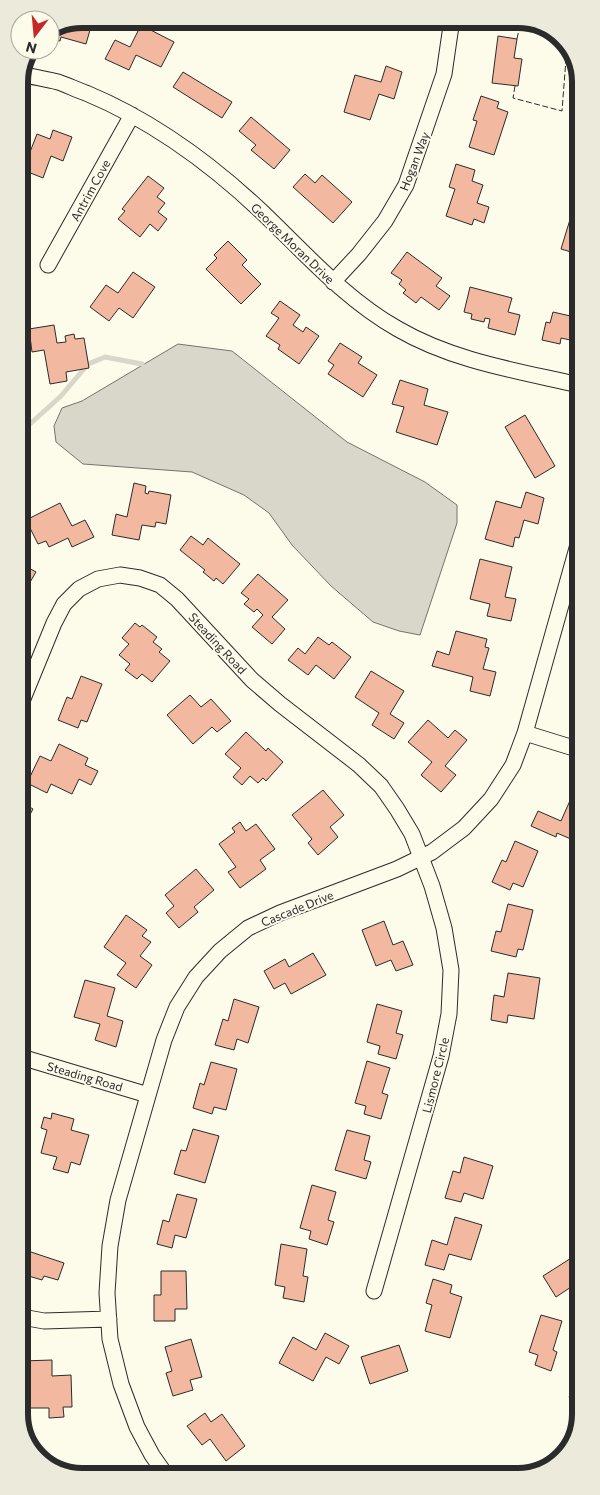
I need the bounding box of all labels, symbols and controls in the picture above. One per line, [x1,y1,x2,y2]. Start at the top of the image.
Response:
north arrow [10,10,60,60]
text: N [24,38,39,58]
street label: Hogan Way [396,130,432,192]
street label: Antrim Cove [67,157,113,223]
street label: George Moran Drive [249,200,337,286]
street label: Steading Road [186,610,250,676]
street label: Cascade Drive [259,887,335,929]
street label: Lismore Circle [419,1036,451,1114]
street label: Steading Road [46,1059,125,1094]

